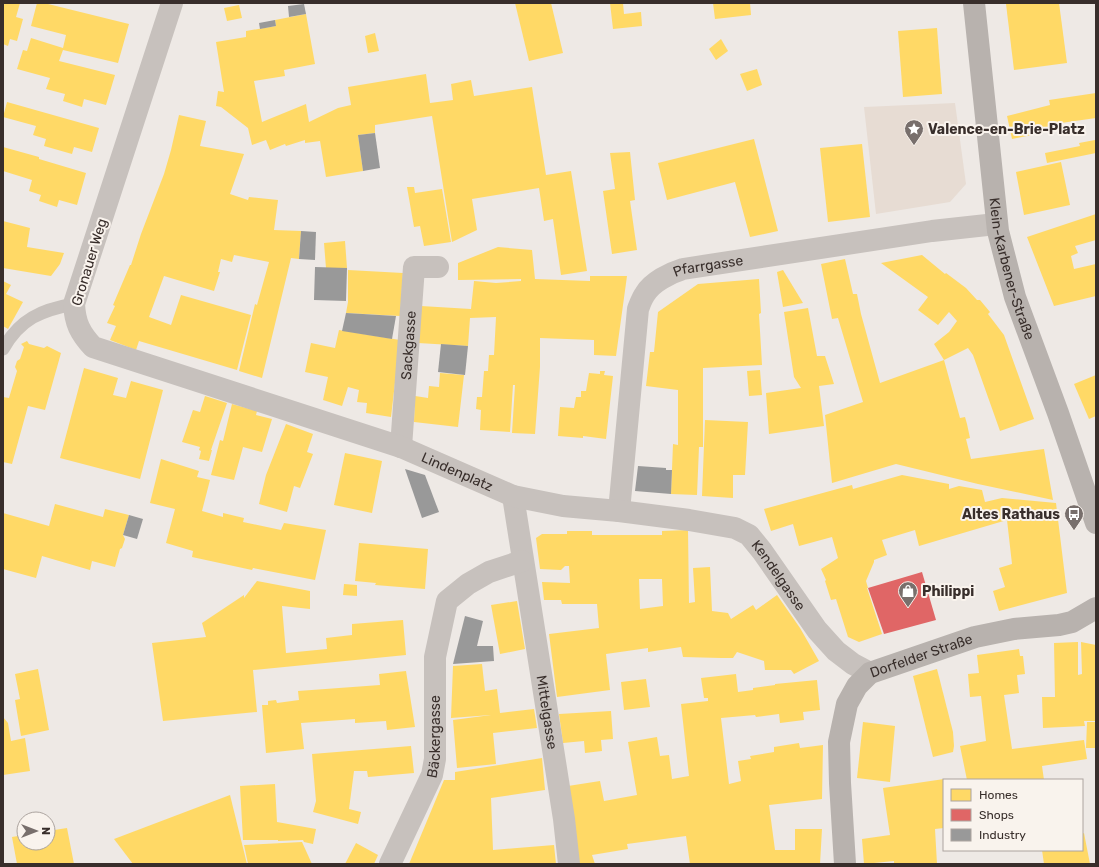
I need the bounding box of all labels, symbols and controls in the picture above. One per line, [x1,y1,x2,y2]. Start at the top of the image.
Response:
place icon: Valence-en-Brie-Platz [903,118,925,146]
place label: Valence-en-Brie-Platz [928,121,1085,138]
street label: Klein-Karbener-Straße [986,197,1038,342]
street label: Gronauer Weg [68,216,111,308]
street label: Pfarrgasse [671,252,744,281]
street label: Sackgasse [398,310,420,380]
street label: Lindenplatz [419,449,496,495]
bus stop icon: Altes Rathaus [1063,503,1085,531]
place label: Altes Rathaus [962,506,1060,523]
street label: Kendelgasse [748,537,809,614]
shop icon: Philippi [897,580,919,608]
place label: Philippi [922,583,974,600]
street label: Dorfelder Straße [868,630,975,681]
street label: Mittelgasse [532,674,561,751]
street label: Bäckergasse [424,695,444,780]
legend [943,779,1083,851]
text: Homes [979,788,1018,802]
text: Shops [979,808,1014,822]
north arrow [16,811,56,851]
text: N [39,827,52,835]
text: Industry [979,828,1026,842]

